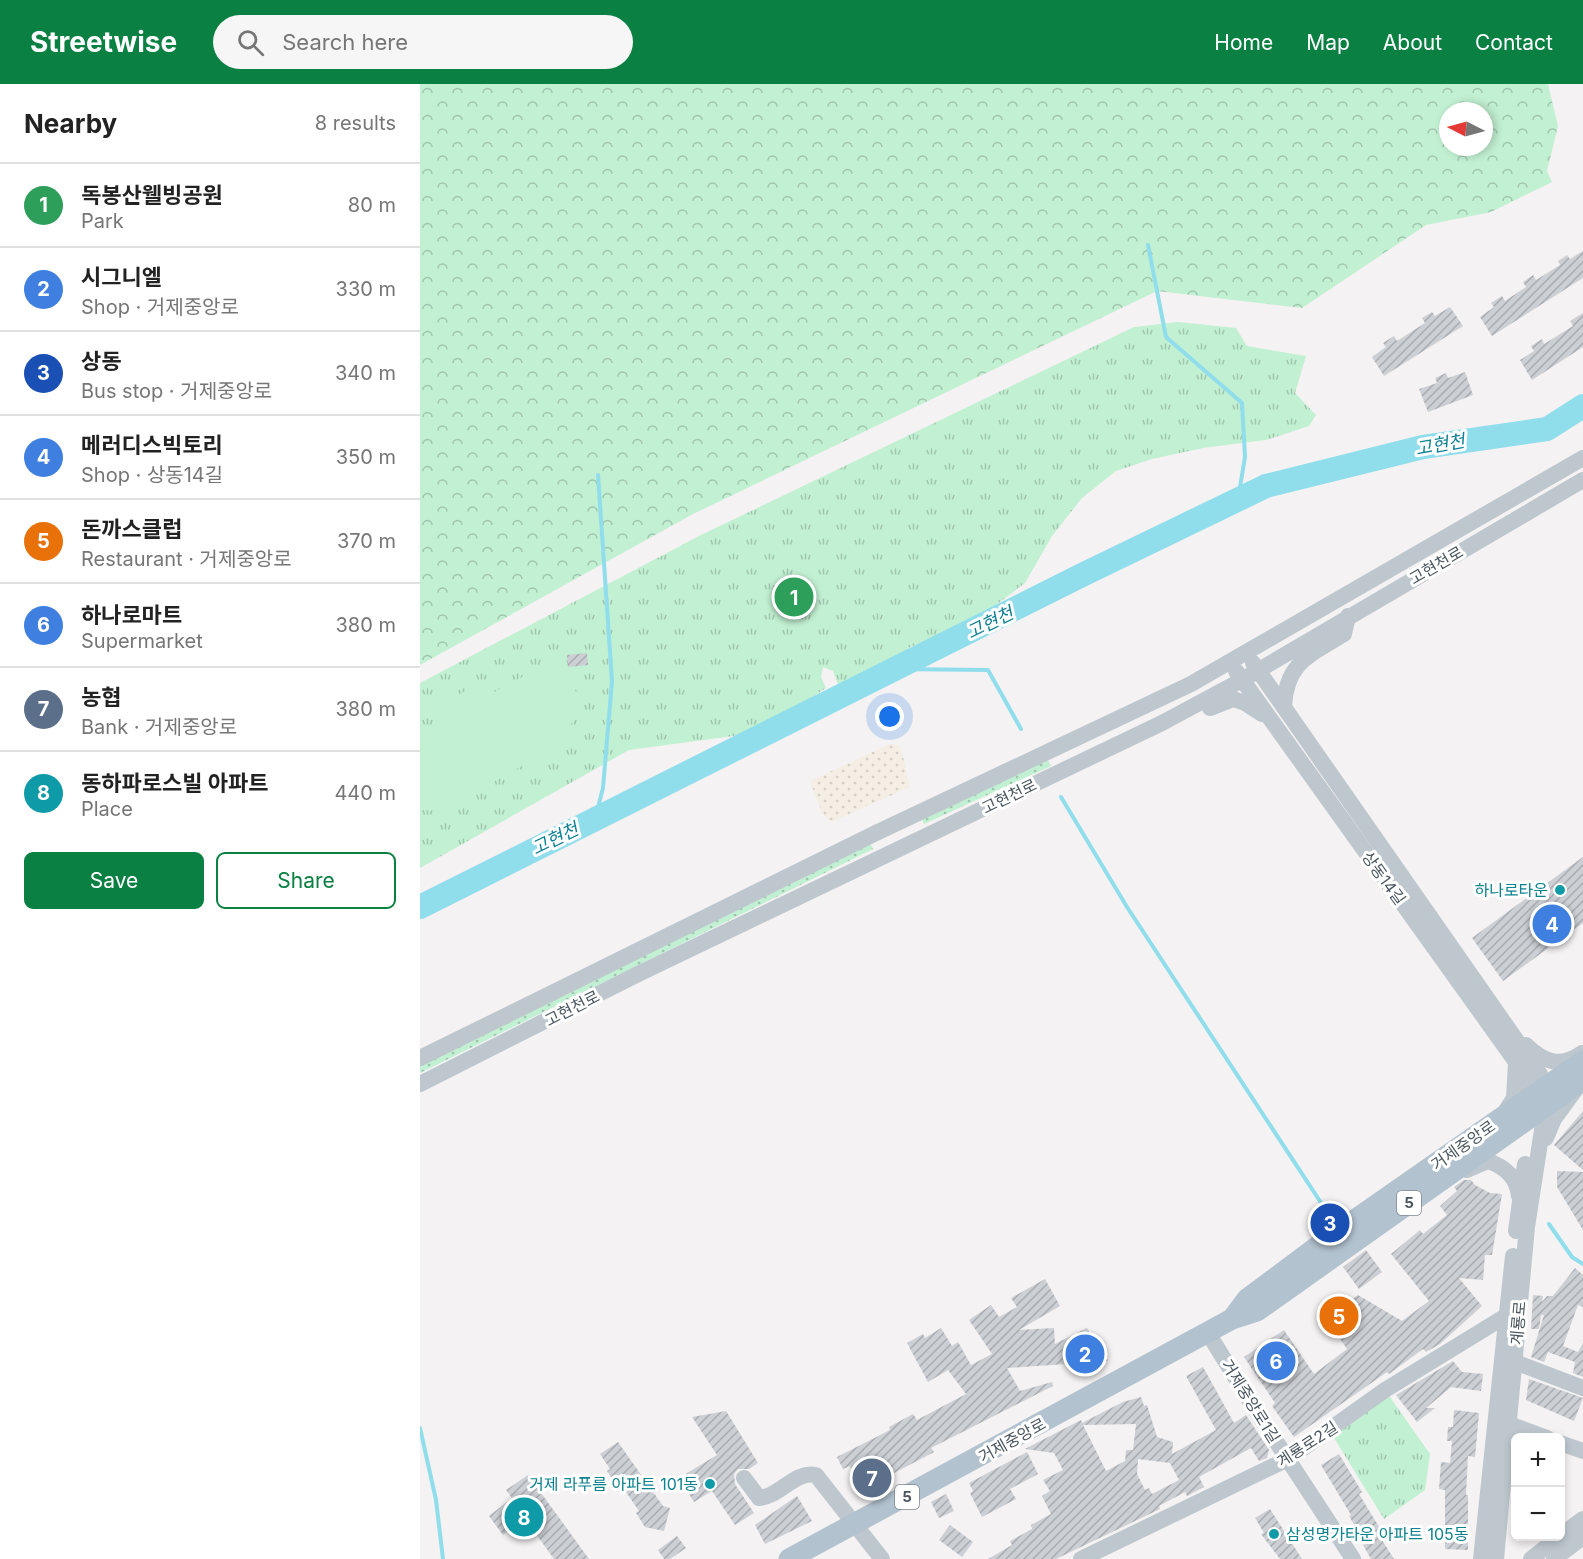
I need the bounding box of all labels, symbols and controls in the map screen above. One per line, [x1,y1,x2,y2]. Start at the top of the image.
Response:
search box [213,15,633,69]
text: Streetwise [30,25,177,59]
icon: search [234,26,267,59]
text: Search here [282,29,408,55]
text: Home [1214,30,1273,55]
text: Map [1306,30,1350,55]
text: About [1383,30,1442,55]
text: Contact [1475,30,1553,55]
north arrow [1439,102,1493,156]
text: Nearby [24,108,117,139]
text: 8 results [315,111,396,135]
text: 독봉산웰빙공원 [81,182,223,208]
text: 1 [39,193,48,217]
text: 80 m [348,193,396,217]
text: Park [81,209,124,233]
text: 시그니엘 [81,264,162,290]
text: 2 [37,277,50,301]
text: 330 m [336,277,396,301]
text: Shop · 거제중앙로 [81,295,239,319]
text: 상동 [81,348,121,374]
text: 3 [37,361,50,385]
text: 340 m [335,361,396,385]
text: Bus stop · 거제중앙로 [81,379,272,403]
water label: 고현천 [1414,429,1469,459]
text: 메러디스빅토리 [81,432,223,458]
text: 4 [37,445,50,469]
text: 350 m [336,445,396,469]
text: Shop · 상동14길 [81,463,223,487]
text: 돈까스클럽 [81,516,182,542]
text: 5 [37,529,50,553]
text: 370 m [337,529,396,553]
street label: 고현천로 [1405,541,1467,588]
text: Restaurant · 거제중앙로 [81,547,292,571]
pin: 1 [774,574,814,620]
water label: 고현천 [963,601,1019,643]
text: 하나로마트 [81,602,182,628]
text: 6 [37,613,50,637]
text: 380 m [336,613,396,637]
text: Supermarket [81,629,203,653]
text: 농협 [81,684,121,710]
text: 7 [38,697,49,721]
text: 380 m [336,697,396,721]
your location [875,702,904,731]
text: Bank · 거제중앙로 [81,715,237,739]
text: 동하파로스빌 아파트 [81,770,268,796]
street label: 고현천로 [978,774,1040,818]
text: 8 [37,781,50,805]
text: 440 m [334,781,396,805]
text: Place [81,797,133,821]
water label: 고현천 [528,817,584,859]
street label: 상동14길 [1358,847,1410,909]
button: Save [24,852,204,909]
button: Share [216,852,396,909]
place label: 하나로타운 [1474,880,1548,900]
marker: 하나로타운 [1553,883,1567,897]
pin: 4 [1532,902,1572,946]
street label: 고현천로 [541,986,603,1030]
street label: 거제중앙로 [1427,1116,1499,1174]
road number: 5 [1397,1191,1421,1215]
pin: 3 [1310,1200,1350,1246]
pin: 5 [1320,1294,1358,1338]
street label: 계룡로 [1506,1300,1530,1346]
pin: 2 [1066,1332,1104,1376]
pin: 6 [1256,1338,1296,1384]
street label: 거제중앙로1길 [1217,1355,1285,1447]
street label: 거제중앙로 [975,1413,1049,1467]
street label: 계룡로2길 [1273,1417,1341,1471]
map controls [1511,1433,1565,1541]
button: + [1511,1433,1565,1487]
pin: 7 [852,1456,892,1500]
place label: 거제 라푸름 아파트 101동 [529,1474,698,1494]
marker: 거제 라푸름 아파트 101동 [703,1477,717,1491]
road number: 5 [895,1485,919,1509]
button: − [1511,1487,1565,1541]
pin: 8 [504,1494,544,1540]
place label: 삼성명가타운 아파트 105동 [1286,1524,1469,1544]
marker: 삼성명가타운 아파트 105동 [1267,1527,1281,1541]

